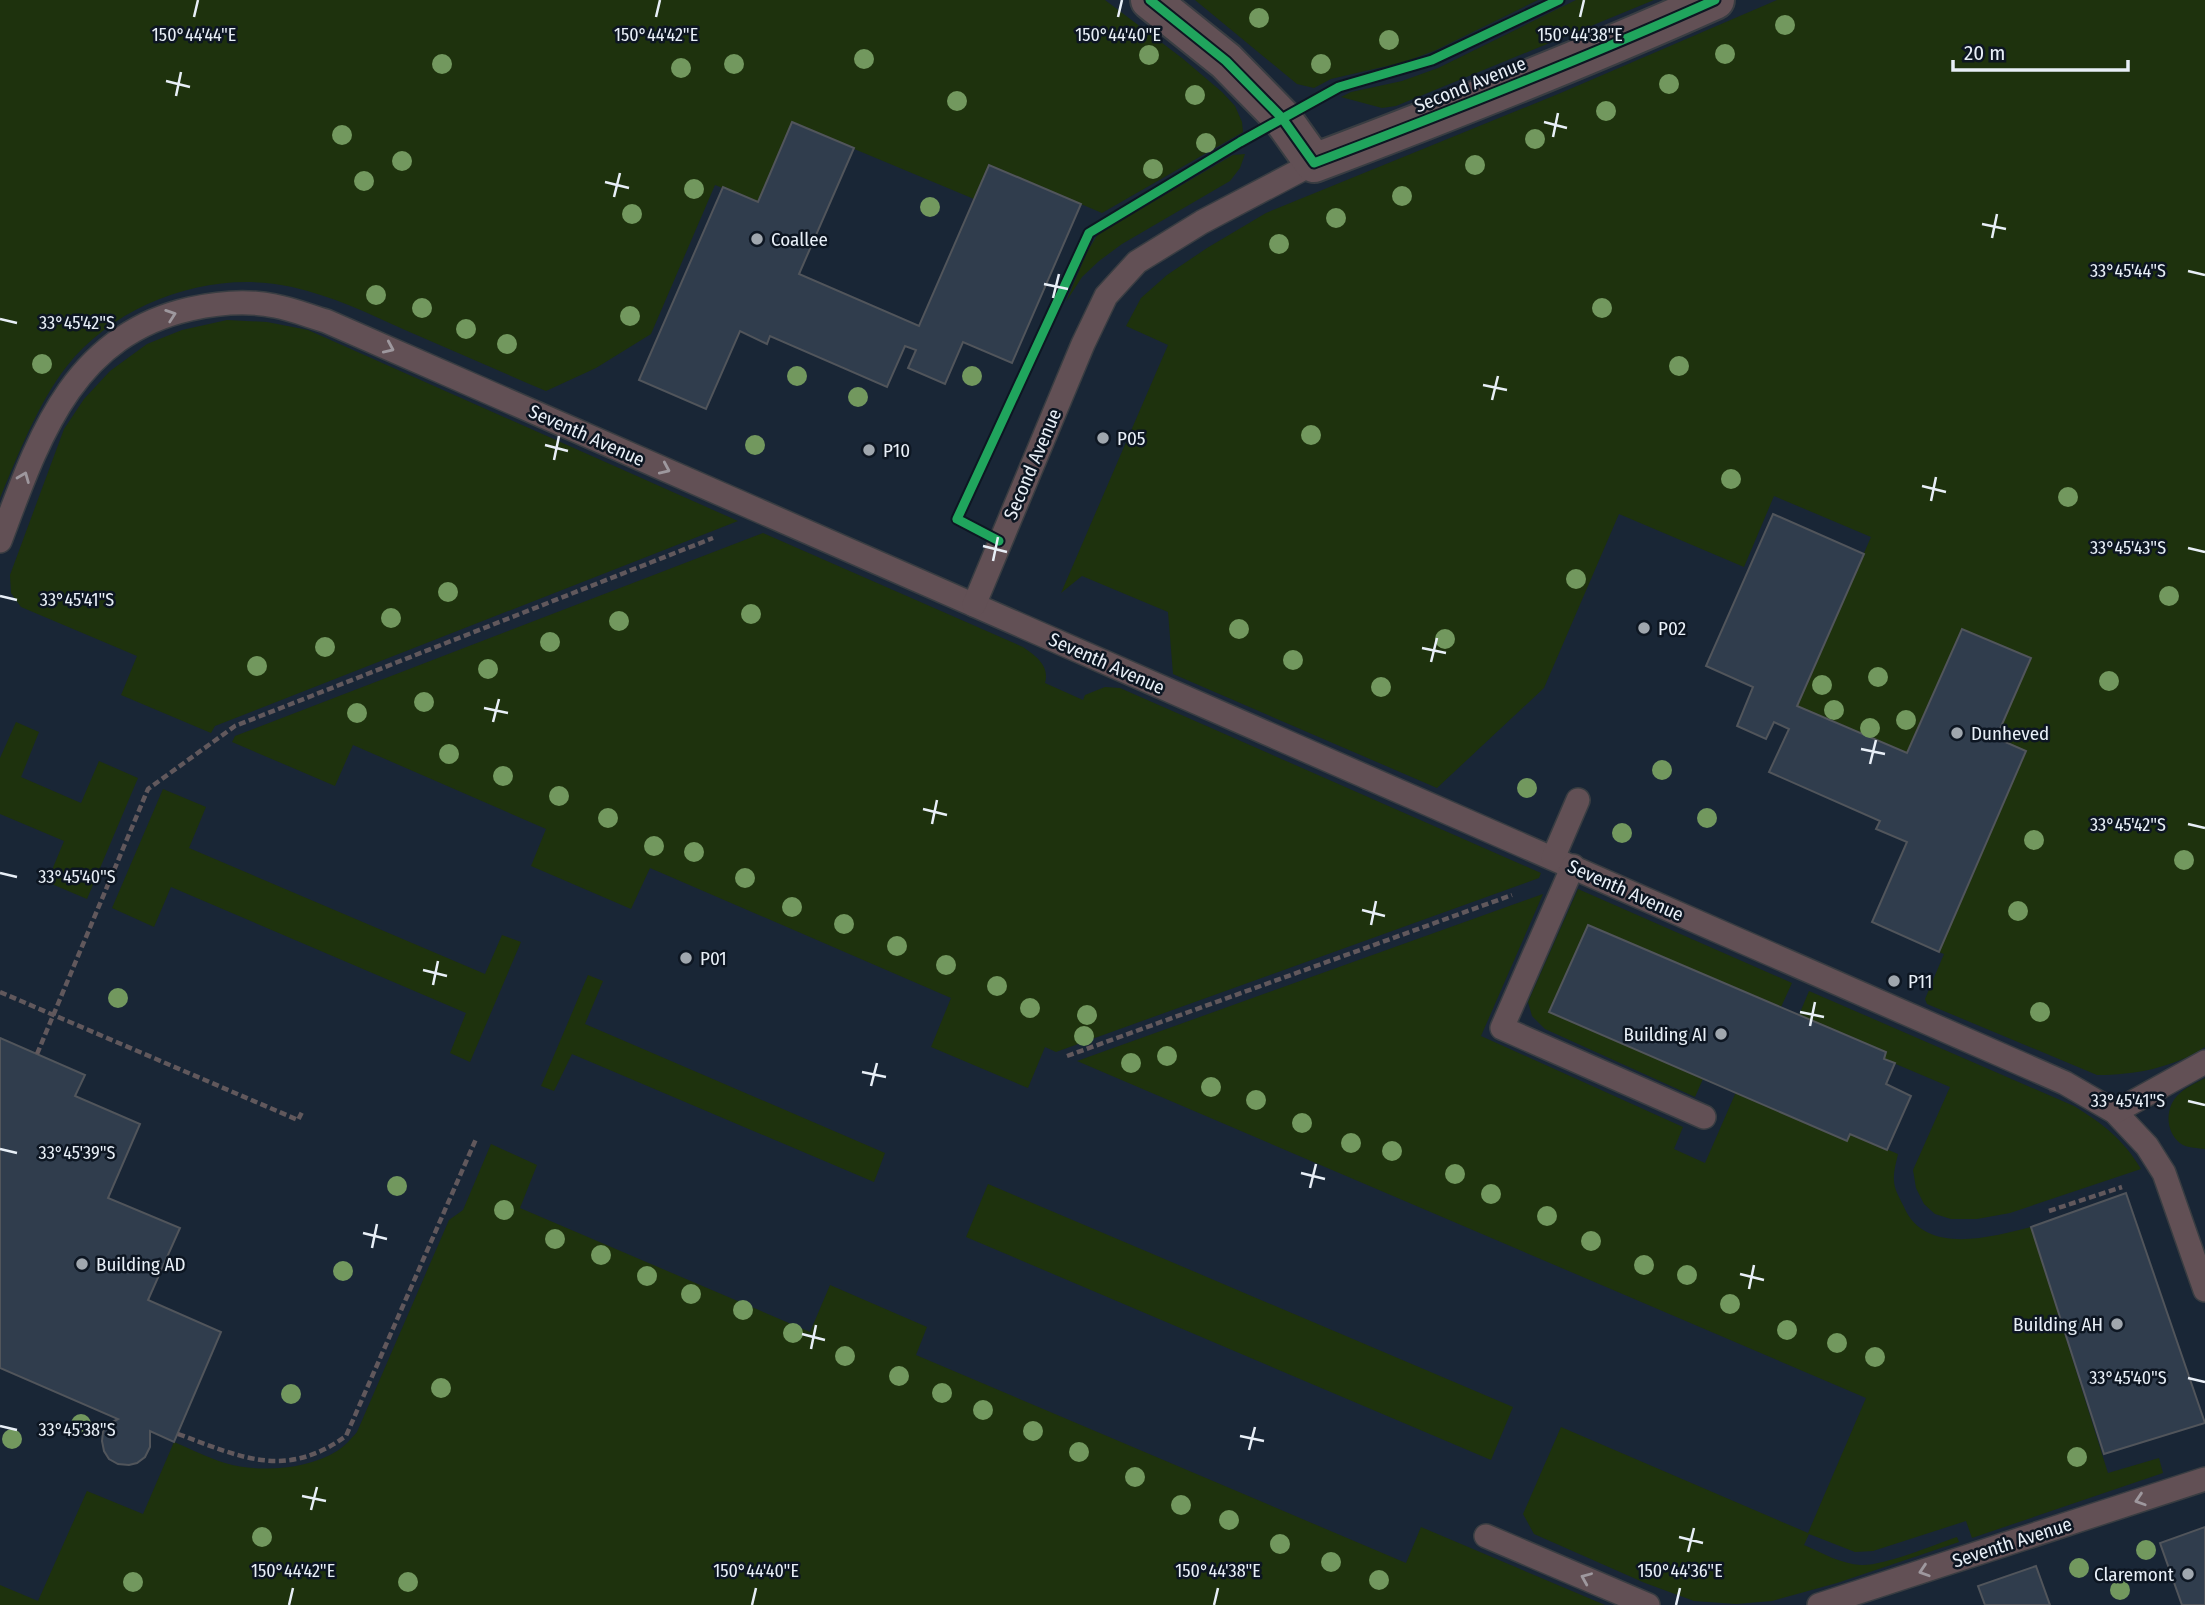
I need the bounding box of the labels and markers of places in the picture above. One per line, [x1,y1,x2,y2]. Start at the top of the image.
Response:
place label: Coallee [771,228,828,251]
marker: Coallee [749,231,765,247]
place label: P05 [1117,427,1146,450]
marker: P05 [1095,430,1111,446]
place label: P10 [883,439,910,462]
marker: P10 [861,442,877,458]
place label: P02 [1658,617,1686,640]
marker: P02 [1636,620,1652,636]
place label: Dunheved [1971,722,2049,745]
marker: Dunheved [1949,725,1965,741]
place label: P01 [700,947,727,970]
marker: P01 [678,950,694,966]
place label: P11 [1908,970,1932,993]
marker: P11 [1886,973,1902,989]
place label: Building AI [1624,1023,1707,1046]
marker: Building AI [1713,1026,1729,1042]
place label: Building AD [96,1253,185,1276]
marker: Building AD [74,1256,90,1272]
place label: Building AH [2013,1313,2103,1336]
marker: Building AH [2109,1316,2125,1332]
place label: Claremont [2094,1563,2175,1586]
marker: Claremont [2180,1566,2196,1582]

